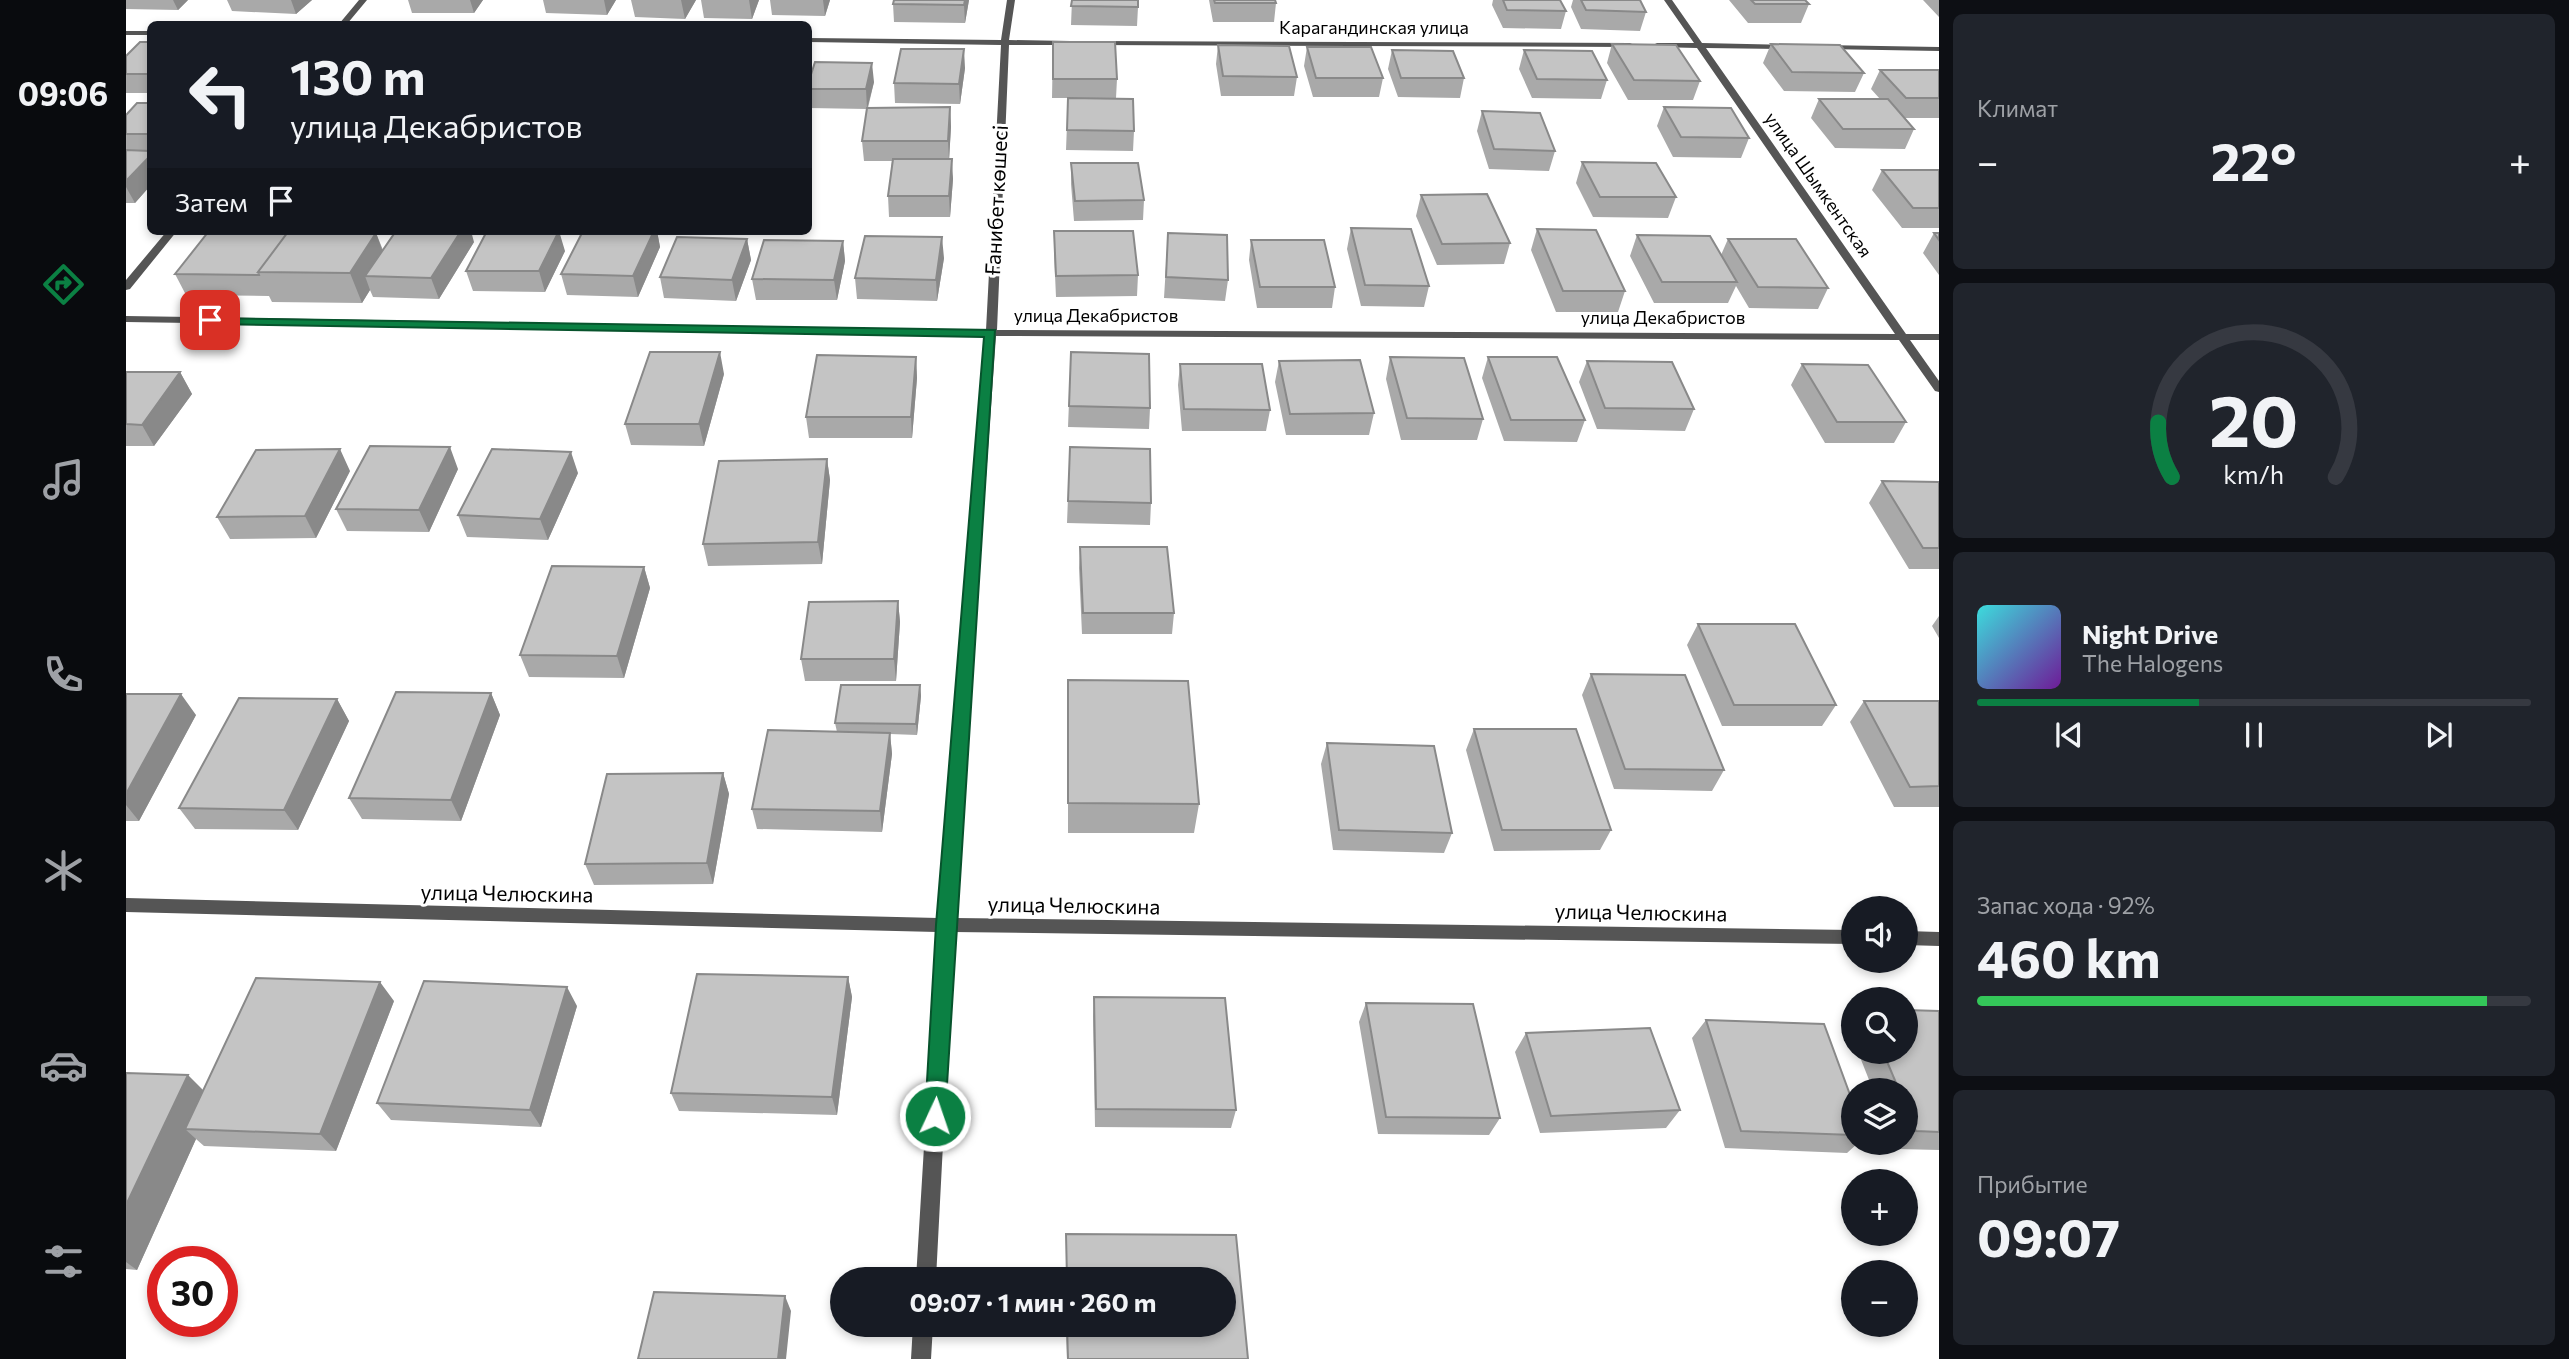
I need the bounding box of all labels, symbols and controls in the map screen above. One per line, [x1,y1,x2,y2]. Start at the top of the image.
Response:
street label: Карагандинская улица [1279,16,1469,38]
text: 130 m [290,45,425,105]
icon: left [175,49,266,140]
text: 09:06 [18,73,108,113]
text: Климат [1977,94,2058,122]
text: улица Декабристов [290,105,583,145]
street label: улица Шымкентская [1760,108,1877,261]
street label: Ғанибет көшесі [979,124,1012,276]
text: 22° [2211,128,2296,192]
text: − [1977,137,1999,184]
text: + [2509,137,2531,184]
icon: arrive [262,182,300,220]
text: Затем [175,186,248,217]
icon: directions [39,260,88,309]
pin [180,290,240,350]
icon: arrive [191,301,229,339]
street label: улица Декабристов [1014,304,1178,326]
street label: улица Декабристов [1581,306,1745,328]
text: 20 [2209,373,2299,462]
icon: music [39,455,88,504]
text: km/h [2224,458,2284,488]
text: Night Drive [2082,618,2218,649]
text: The Halogens [2082,649,2223,677]
icon: phone [39,650,88,699]
icon: previous [2050,716,2088,754]
icon: pause [2235,716,2273,754]
icon: next [2420,716,2458,754]
icon: climate [39,846,88,895]
street label: улица Челюскина [421,878,594,907]
street label: улица Челюскина [988,890,1161,919]
text: Запас хода · 92% [1977,891,2155,919]
map controls [1841,896,1918,1337]
button: sound [1841,896,1918,973]
street label: улица Челюскина [1555,897,1728,926]
text: 460 km [1977,925,2161,989]
button: search [1841,987,1918,1064]
icon: car [39,1041,88,1090]
button: layers [1841,1078,1918,1155]
position arrow [898,1079,972,1153]
button: + [1841,1169,1918,1246]
text: Прибытие [1977,1170,2088,1198]
text: 09:07 [1977,1204,2120,1268]
icon: filters [39,1237,88,1286]
speed limit sign: 30 [147,1246,238,1337]
button: − [1841,1260,1918,1337]
text: 09:07 · 1 мин · 260 m [910,1286,1156,1317]

